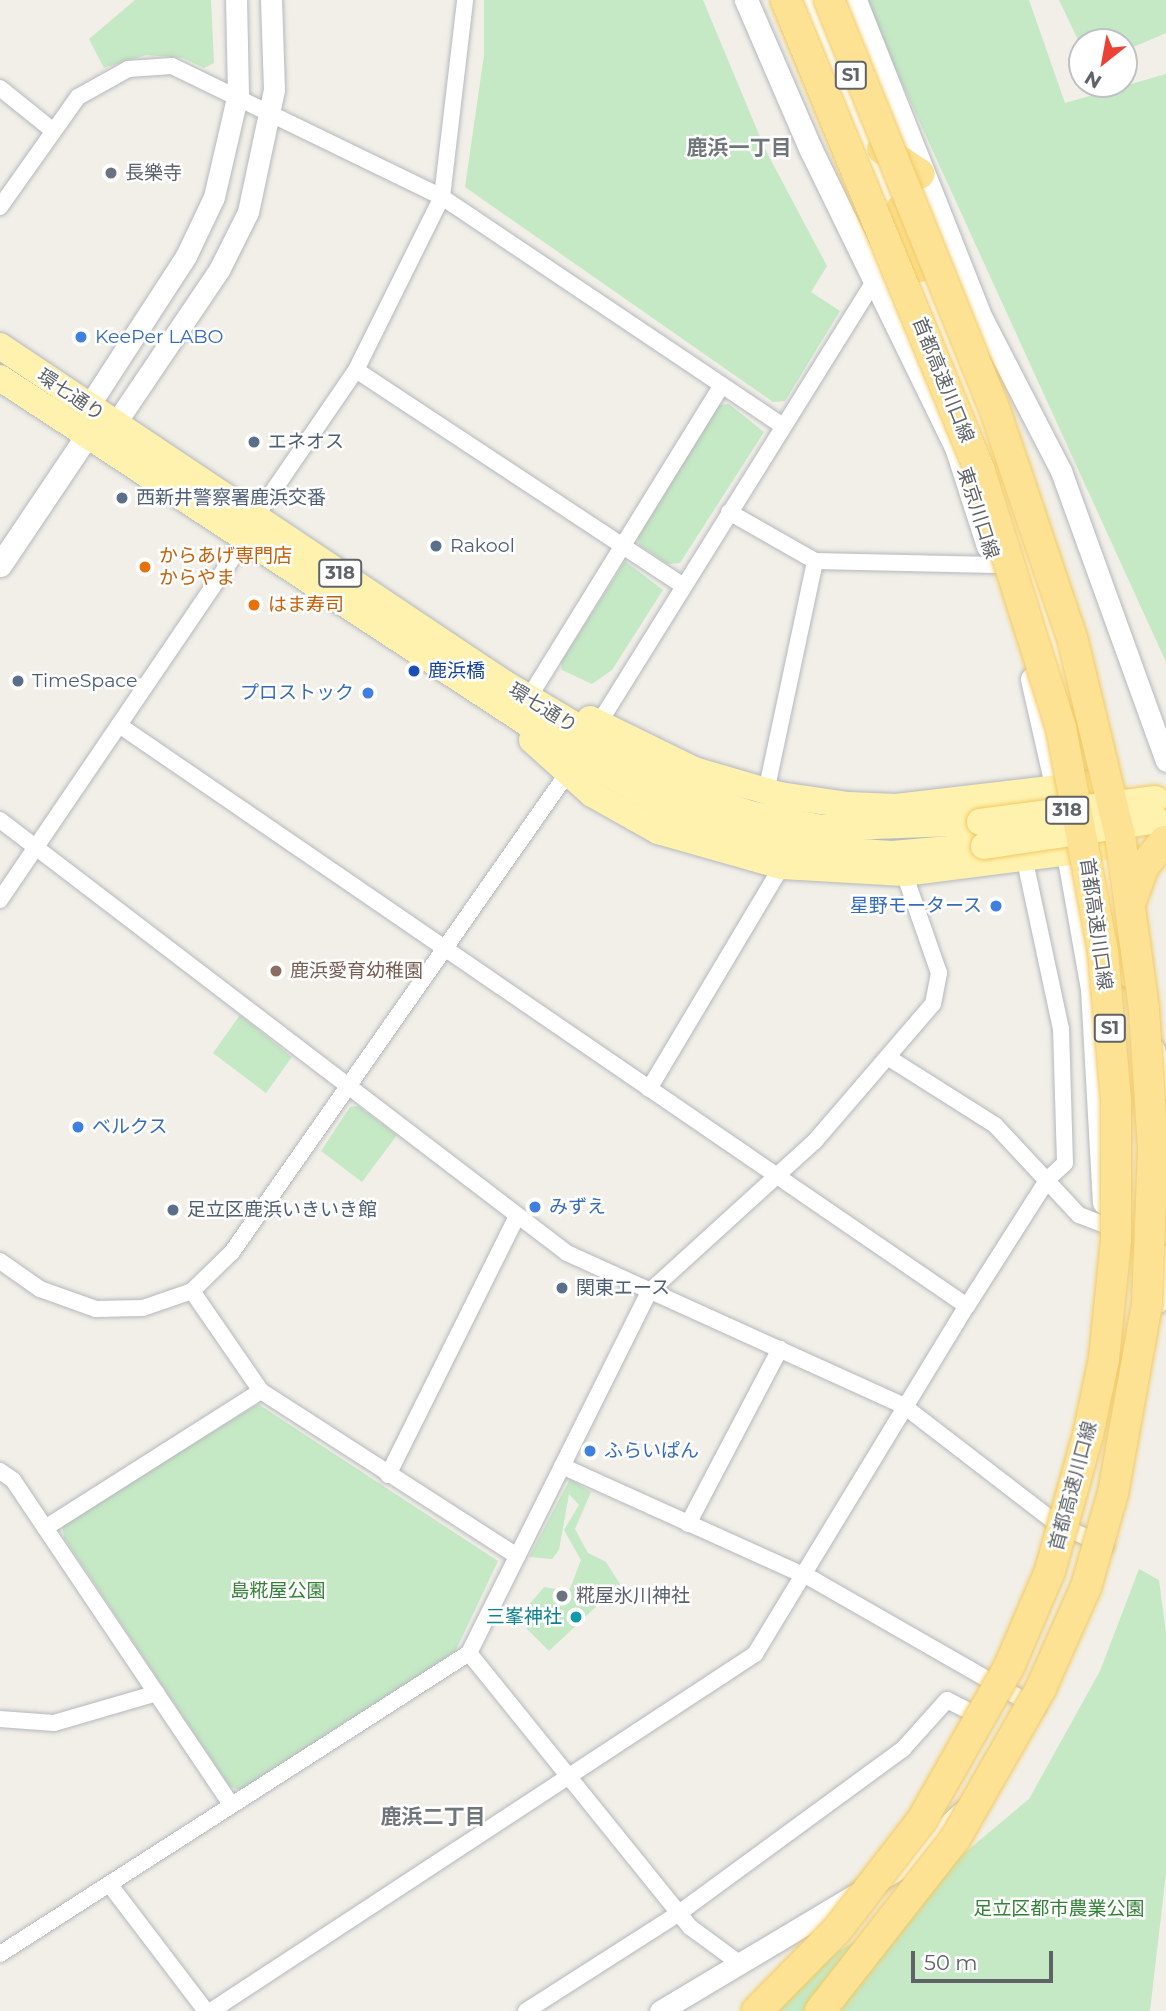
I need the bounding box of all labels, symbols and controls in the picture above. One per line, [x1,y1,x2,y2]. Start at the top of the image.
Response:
north arrow [1068,28,1138,98]
road number: S1 [834,60,868,90]
text: N [1080,66,1105,94]
district label: 鹿浜一丁目 [687,135,791,161]
place label: 長樂寺 [125,162,182,184]
marker: 長樂寺 [103,165,119,181]
street label: 首都高速川口線 [908,314,978,446]
place label: KeePer LABO [95,326,224,348]
marker: KeePer LABO [73,329,89,345]
street label: 環七通り [33,364,109,426]
place label: エネオス [268,431,344,453]
marker: エネオス [246,434,262,450]
street label: 東京川口線 [952,464,1004,562]
place label: 西新井警察署鹿浜交番 [136,487,326,509]
marker: 西新井警察署鹿浜交番 [114,490,130,506]
place label: Rakool [450,535,515,557]
marker: Rakool [428,538,444,554]
place label: からあげ専門店 からやま [159,545,292,589]
road number: 318 [317,558,363,588]
marker: からあげ専門店 からやま [137,559,153,575]
place label: はま寿司 [268,594,344,616]
marker: はま寿司 [246,597,262,613]
place label: 鹿浜橋 [428,660,485,682]
marker: 鹿浜橋 [406,663,422,679]
place label: TimeSpace [32,670,137,692]
marker: TimeSpace [10,673,26,689]
street label: 環七通り [505,678,581,738]
place label: プロストック [240,682,354,704]
marker: プロストック [360,685,376,701]
road number: 318 [1044,796,1090,824]
street label: 首都高速川口線 [1075,857,1117,991]
place label: 星野モータース [849,895,982,917]
marker: 星野モータース [988,898,1004,914]
place label: 鹿浜愛育幼稚園 [290,960,423,982]
marker: 鹿浜愛育幼稚園 [268,963,284,979]
road number: S1 [1092,1014,1128,1042]
place label: ベルクス [92,1116,168,1138]
marker: ベルクス [70,1119,86,1135]
place label: みずえ [549,1196,606,1218]
place label: 足立区鹿浜いきいき館 [187,1199,377,1221]
marker: みずえ [527,1199,543,1215]
marker: 足立区鹿浜いきいき館 [165,1202,181,1218]
place label: 関東エース [576,1277,671,1299]
marker: 関東エース [554,1280,570,1296]
street label: 首都高速川口線 [1045,1419,1101,1553]
place label: ふらいぱん [604,1440,699,1462]
marker: ふらいぱん [582,1443,598,1459]
park label: 島糀屋公園 [231,1580,325,1602]
place label: 糀屋氷川神社 [576,1585,690,1607]
marker: 糀屋氷川神社 [554,1588,570,1604]
place label: 三峯神社 [486,1606,562,1628]
marker: 三峯神社 [568,1609,584,1625]
district label: 鹿浜二丁目 [381,1804,485,1830]
park label: 足立区都市農業公園 [974,1898,1144,1920]
scale bar [914,1938,1056,1982]
text: 50 m [924,1950,978,1975]

